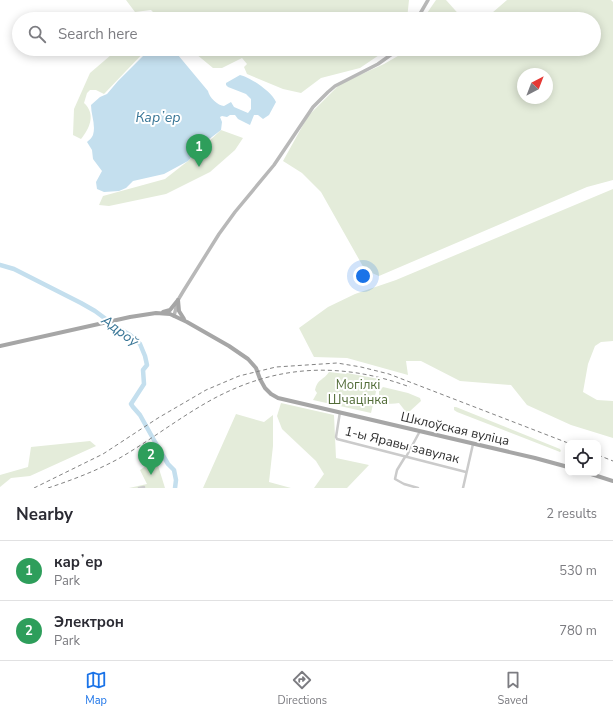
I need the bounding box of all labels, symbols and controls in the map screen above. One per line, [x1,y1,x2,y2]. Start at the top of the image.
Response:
search box [12,12,601,56]
icon: search [26,23,48,45]
text: Search here [58,24,138,44]
north arrow [517,68,553,104]
water label: Карʼер [135,108,181,127]
pin: 1 [186,134,212,167]
your location [353,266,373,286]
water label: Адроў [97,310,143,352]
park label: Могілкі Шчацінка [328,376,388,409]
street label: Шклоўская вуліца [399,408,511,450]
street label: 1-ы Яравы завулак [343,422,461,468]
map controls [565,440,601,476]
button: locate [565,440,601,476]
pin: 2 [138,442,164,475]
text: Nearby [16,503,73,526]
text: 2 results [546,505,597,523]
text: карʼер [54,552,103,572]
text: 1 [25,562,33,580]
text: 530 m [559,562,597,580]
text: Park [54,572,80,590]
text: Электрон [54,612,124,632]
text: 2 [25,622,33,640]
text: 780 m [559,622,597,640]
text: Park [54,632,80,650]
tab: Map [85,669,107,708]
tab: Directions [277,669,327,708]
tab: Saved [497,669,528,708]

